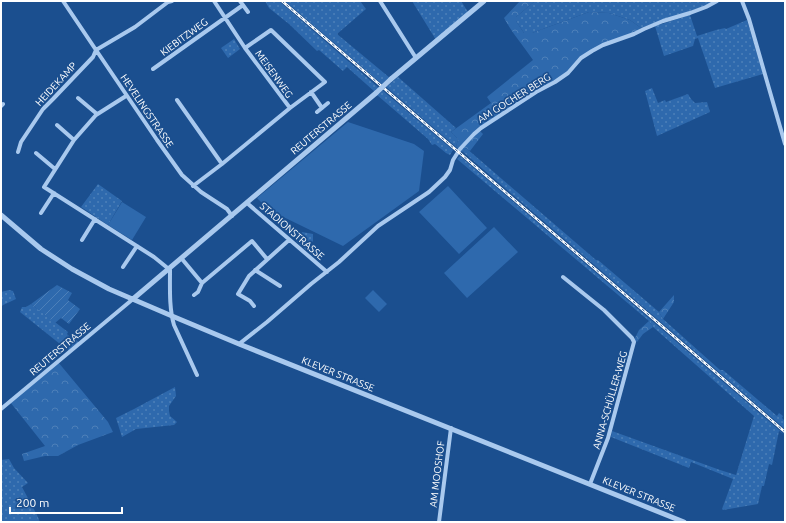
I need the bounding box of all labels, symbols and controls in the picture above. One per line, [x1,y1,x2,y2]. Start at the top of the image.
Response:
street label: KIEBITZWEG [158,16,210,58]
street label: MEISENWEG [253,48,295,100]
street label: HEIDEKAMP [33,60,79,108]
street label: AM GOCHER BERG [476,71,552,125]
street label: HEVELINGSTRASSE [118,72,176,150]
street label: REUTERSTRASSE [288,99,354,157]
street label: STADIONSTRASSE [258,200,327,262]
street label: REUTERSTRASSE [27,320,93,378]
street label: ANNA-SCHÜLLER-WEG [591,350,629,450]
street label: KLEVER STRASSE [300,354,376,394]
street label: AM MOOSHOF [427,440,447,508]
street label: KLEVER STRASSE [601,474,677,514]
scale bar [10,489,122,515]
text: 200 m [16,496,49,509]

